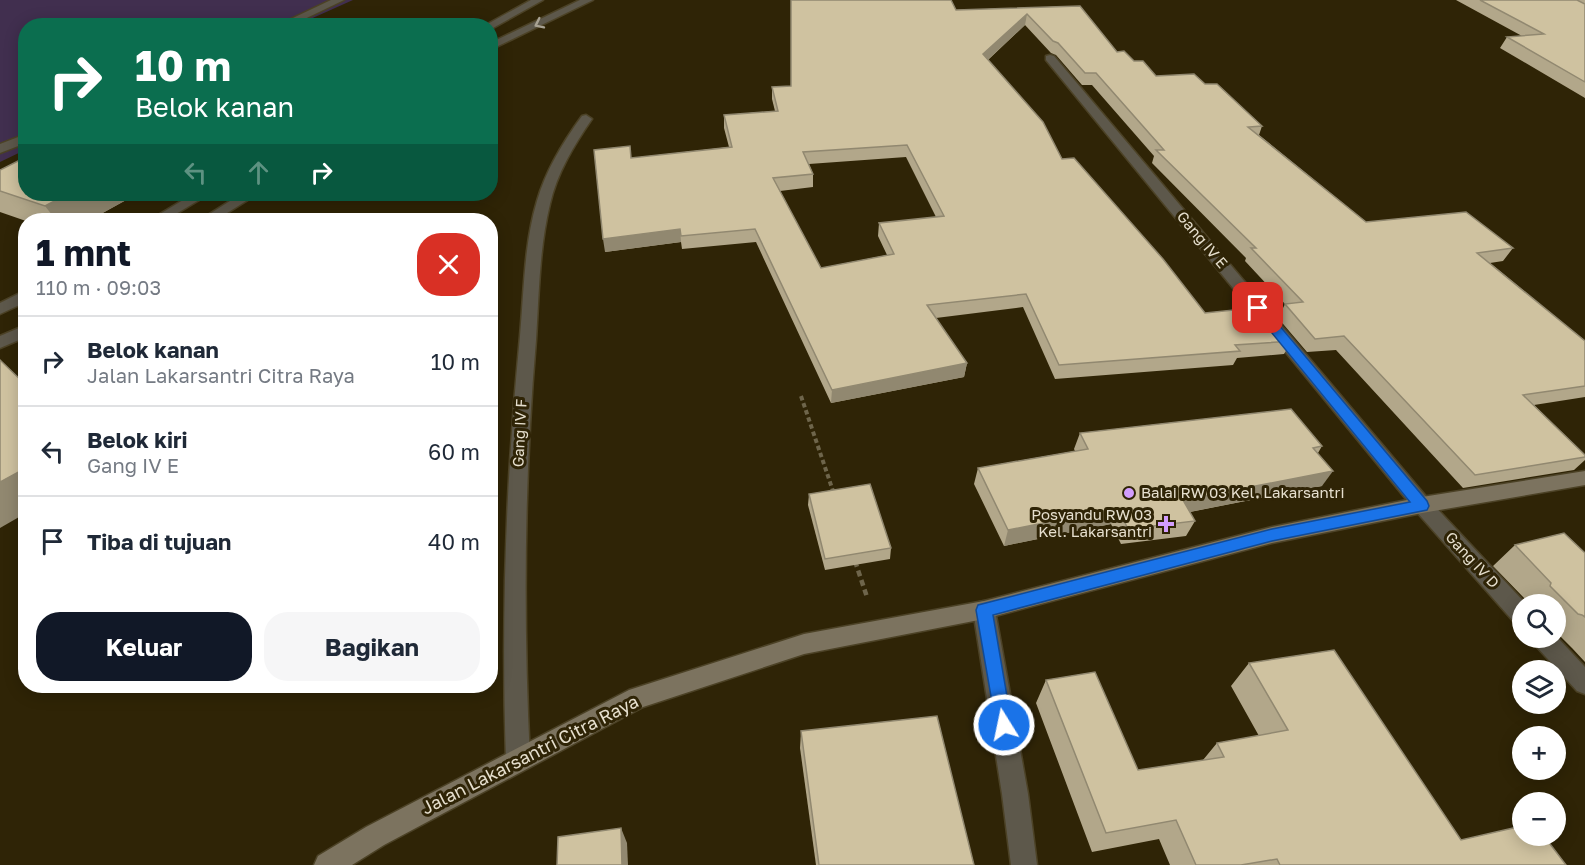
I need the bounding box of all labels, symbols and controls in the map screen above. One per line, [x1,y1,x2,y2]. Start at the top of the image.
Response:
one-way arrow [535,16,546,28]
text: 10 m [135,40,231,90]
icon: right [36,42,114,120]
text: Belok kanan [135,91,294,123]
icon: left [179,156,212,189]
icon: ahead [242,156,275,189]
icon: right [305,156,338,189]
street label: Gang IV E [1174,207,1232,272]
text: 1 mnt [36,231,131,274]
button: close [417,233,480,296]
text: 110 m · 09:03 [36,275,161,299]
pin [1232,282,1283,333]
icon: arrive [1241,291,1274,324]
text: Belok kanan [87,336,219,363]
icon: right [36,345,69,378]
text: 10 m [431,348,480,375]
text: Jalan Lakarsantri Citra Raya [87,363,355,387]
street label: Gang IV F [508,398,530,468]
text: Belok kiri [87,426,188,453]
icon: left [36,435,69,468]
text: 60 m [428,438,480,465]
text: Gang IV E [87,453,179,477]
place label: Balai RW 03 Kel. Lakarsantri [1141,483,1345,501]
marker: Balai RW 03 Kel. Lakarsantri [1122,486,1136,500]
place label: Posyandu RW 03 Kel. Lakarsantri [1031,505,1152,540]
marker: Posyandu RW 03 Kel. Lakarsantri [1157,515,1175,533]
icon: arrive [36,525,69,558]
street label: Gang IV D [1442,527,1503,591]
text: Tiba di tujuan [87,528,231,555]
text: 40 m [428,528,480,555]
map controls [1512,594,1566,846]
button: search [1512,594,1566,648]
button: Keluar [36,612,252,681]
button: Bagikan [264,612,480,681]
button: layers [1512,660,1566,714]
street label: Jalan Lakarsantri Citra Raya [417,690,642,819]
position arrow [972,693,1036,757]
button: + [1512,726,1566,780]
button: − [1512,792,1566,846]

